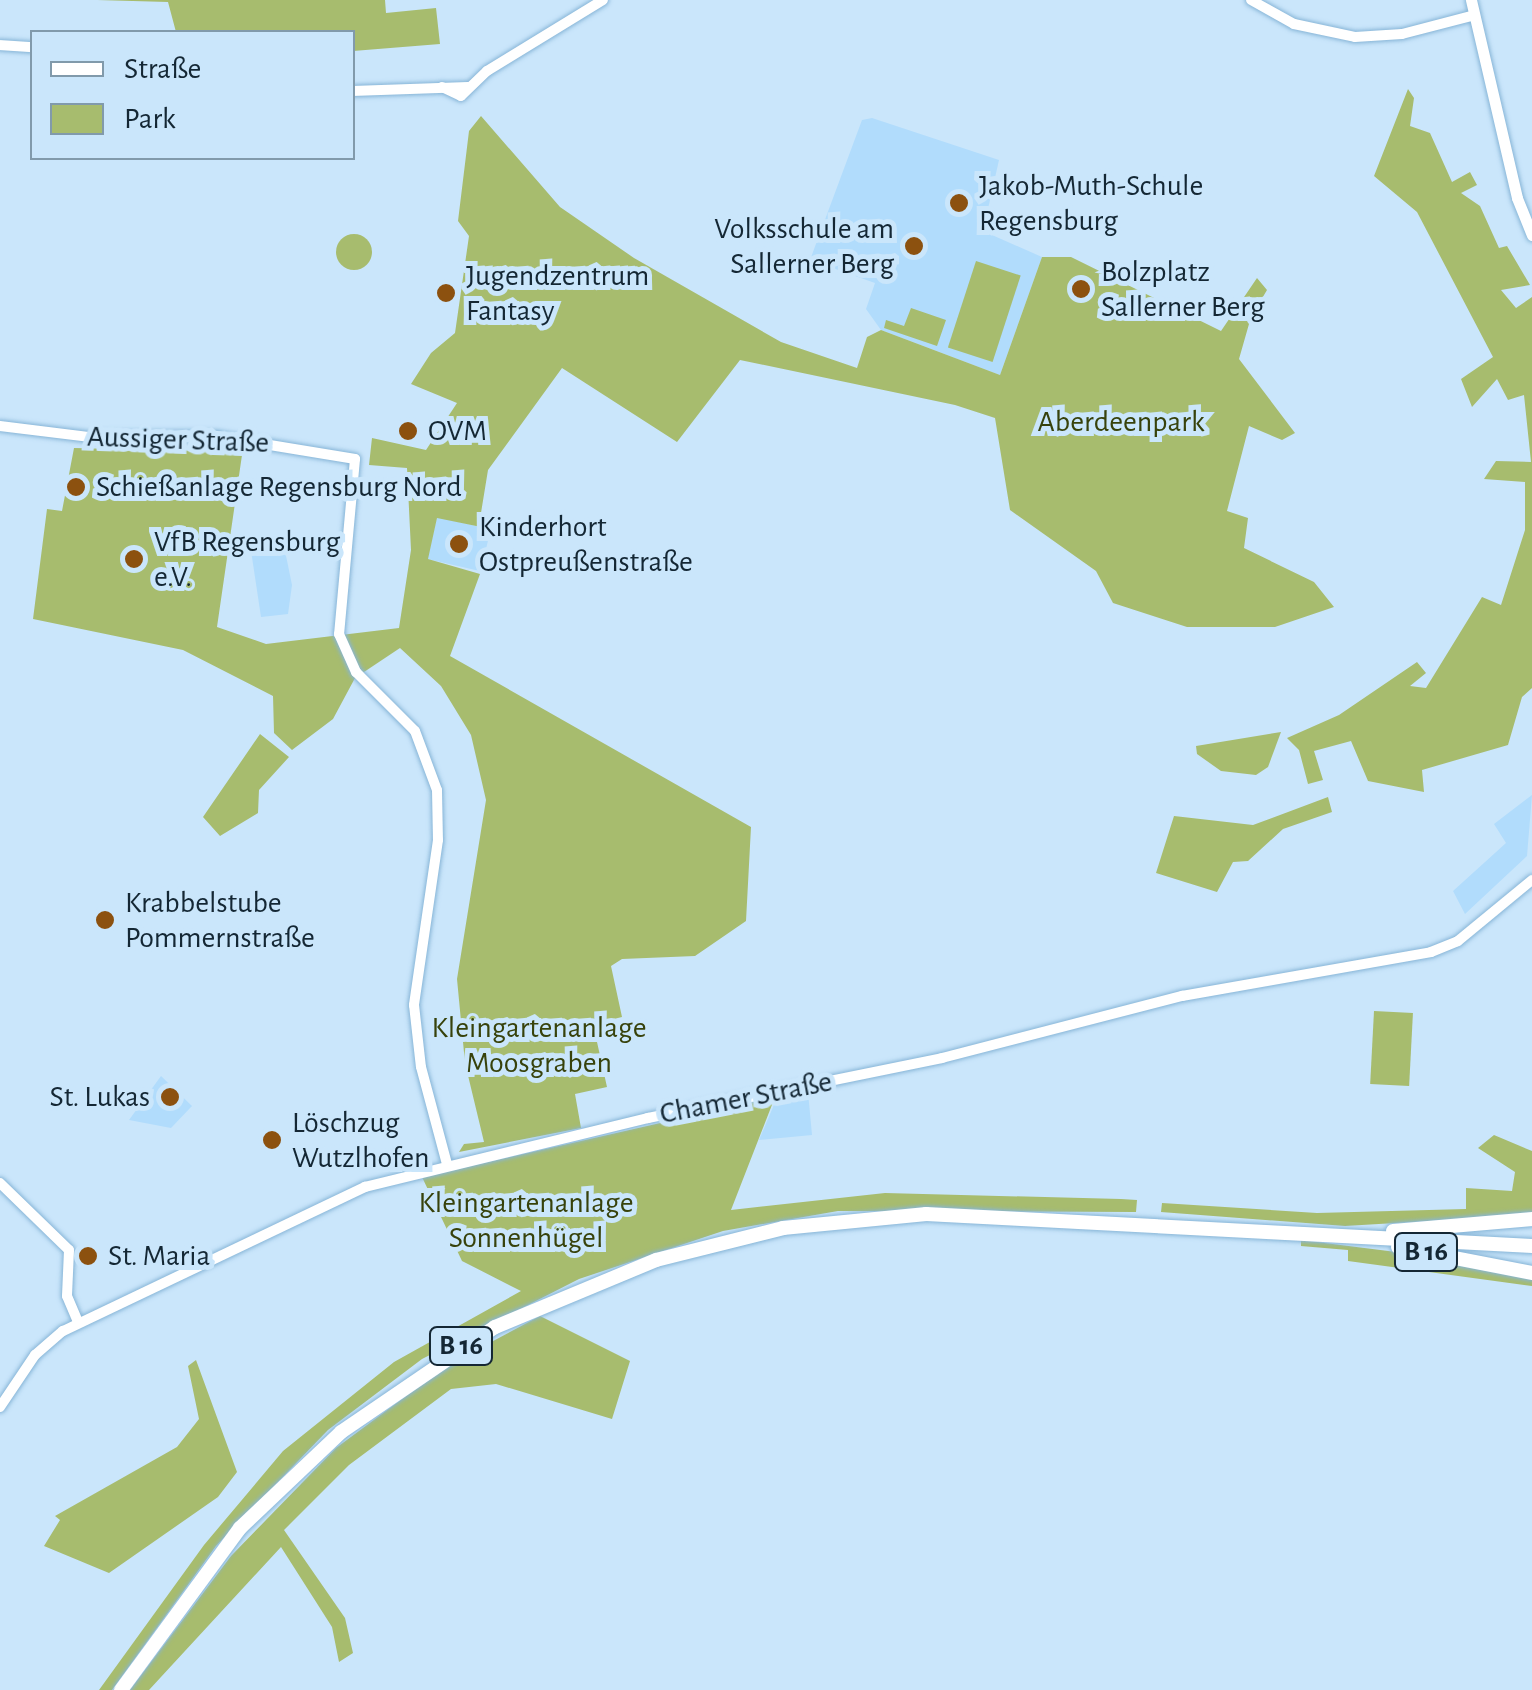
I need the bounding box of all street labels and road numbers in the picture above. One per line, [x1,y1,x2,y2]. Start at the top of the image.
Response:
street label: Aussiger Straße [86,419,270,461]
street label: Chamer Straße [657,1064,835,1132]
road number: B 16 [1394,1229,1458,1275]
road number: B 16 [428,1323,494,1369]

